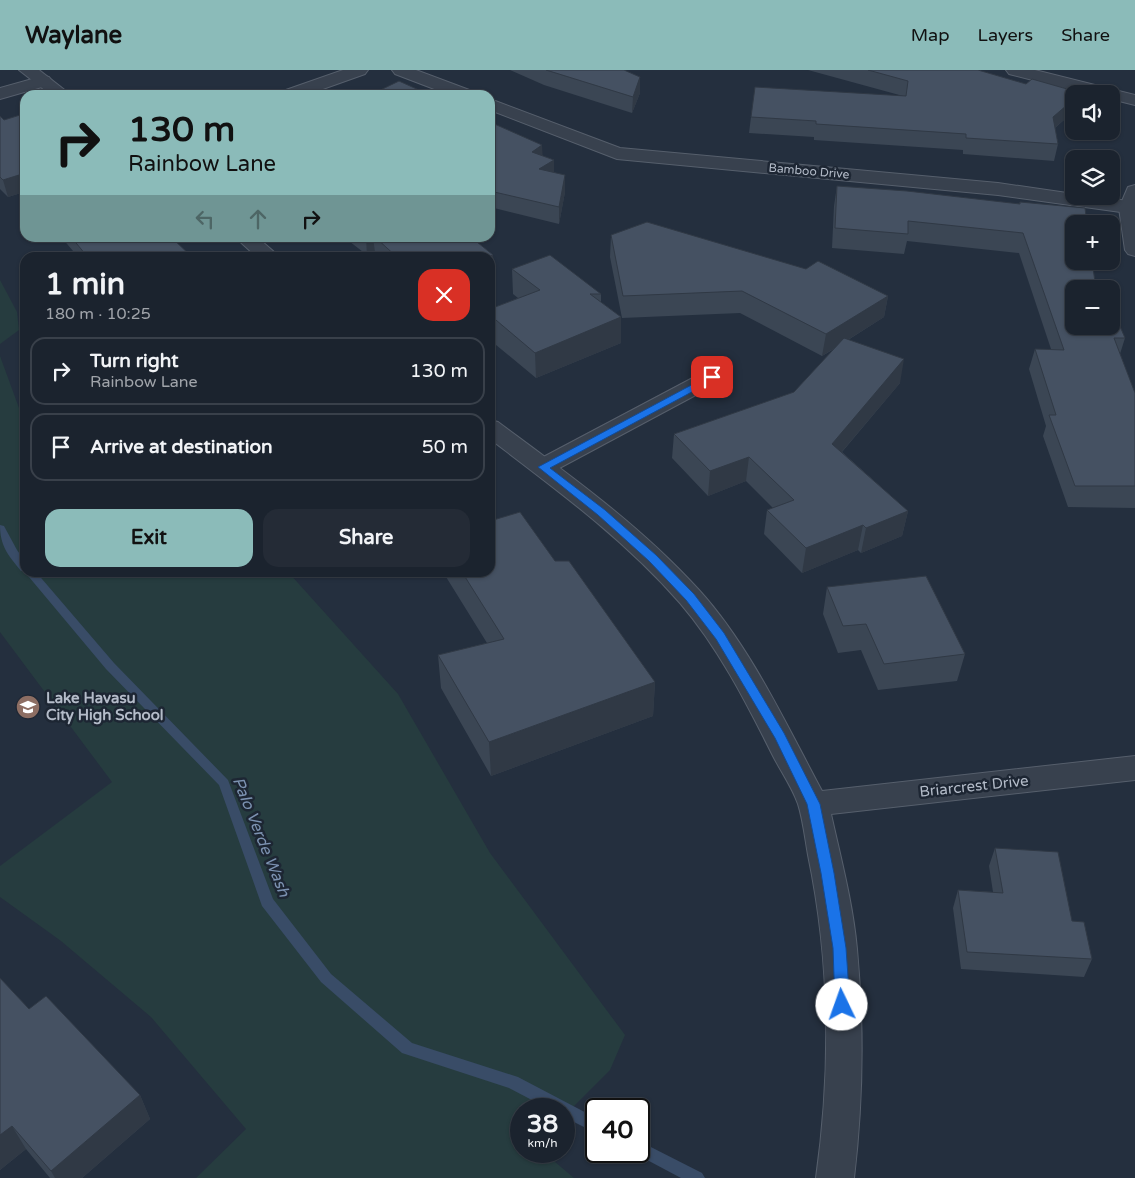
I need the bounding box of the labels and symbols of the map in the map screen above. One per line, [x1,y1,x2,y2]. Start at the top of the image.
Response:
street label: Bamboo Drive [768,161,850,182]
pin [691,356,733,398]
place label: Lake Havasu City High School [46,689,164,725]
school or university icon: Lake Havasu City High School [15,694,41,720]
street label: Briarcrest Drive [919,771,1029,801]
water label: Palo Verde Wash [228,774,295,901]
position arrow [815,978,867,1030]
speed limit sign: 40 [585,1098,650,1163]

